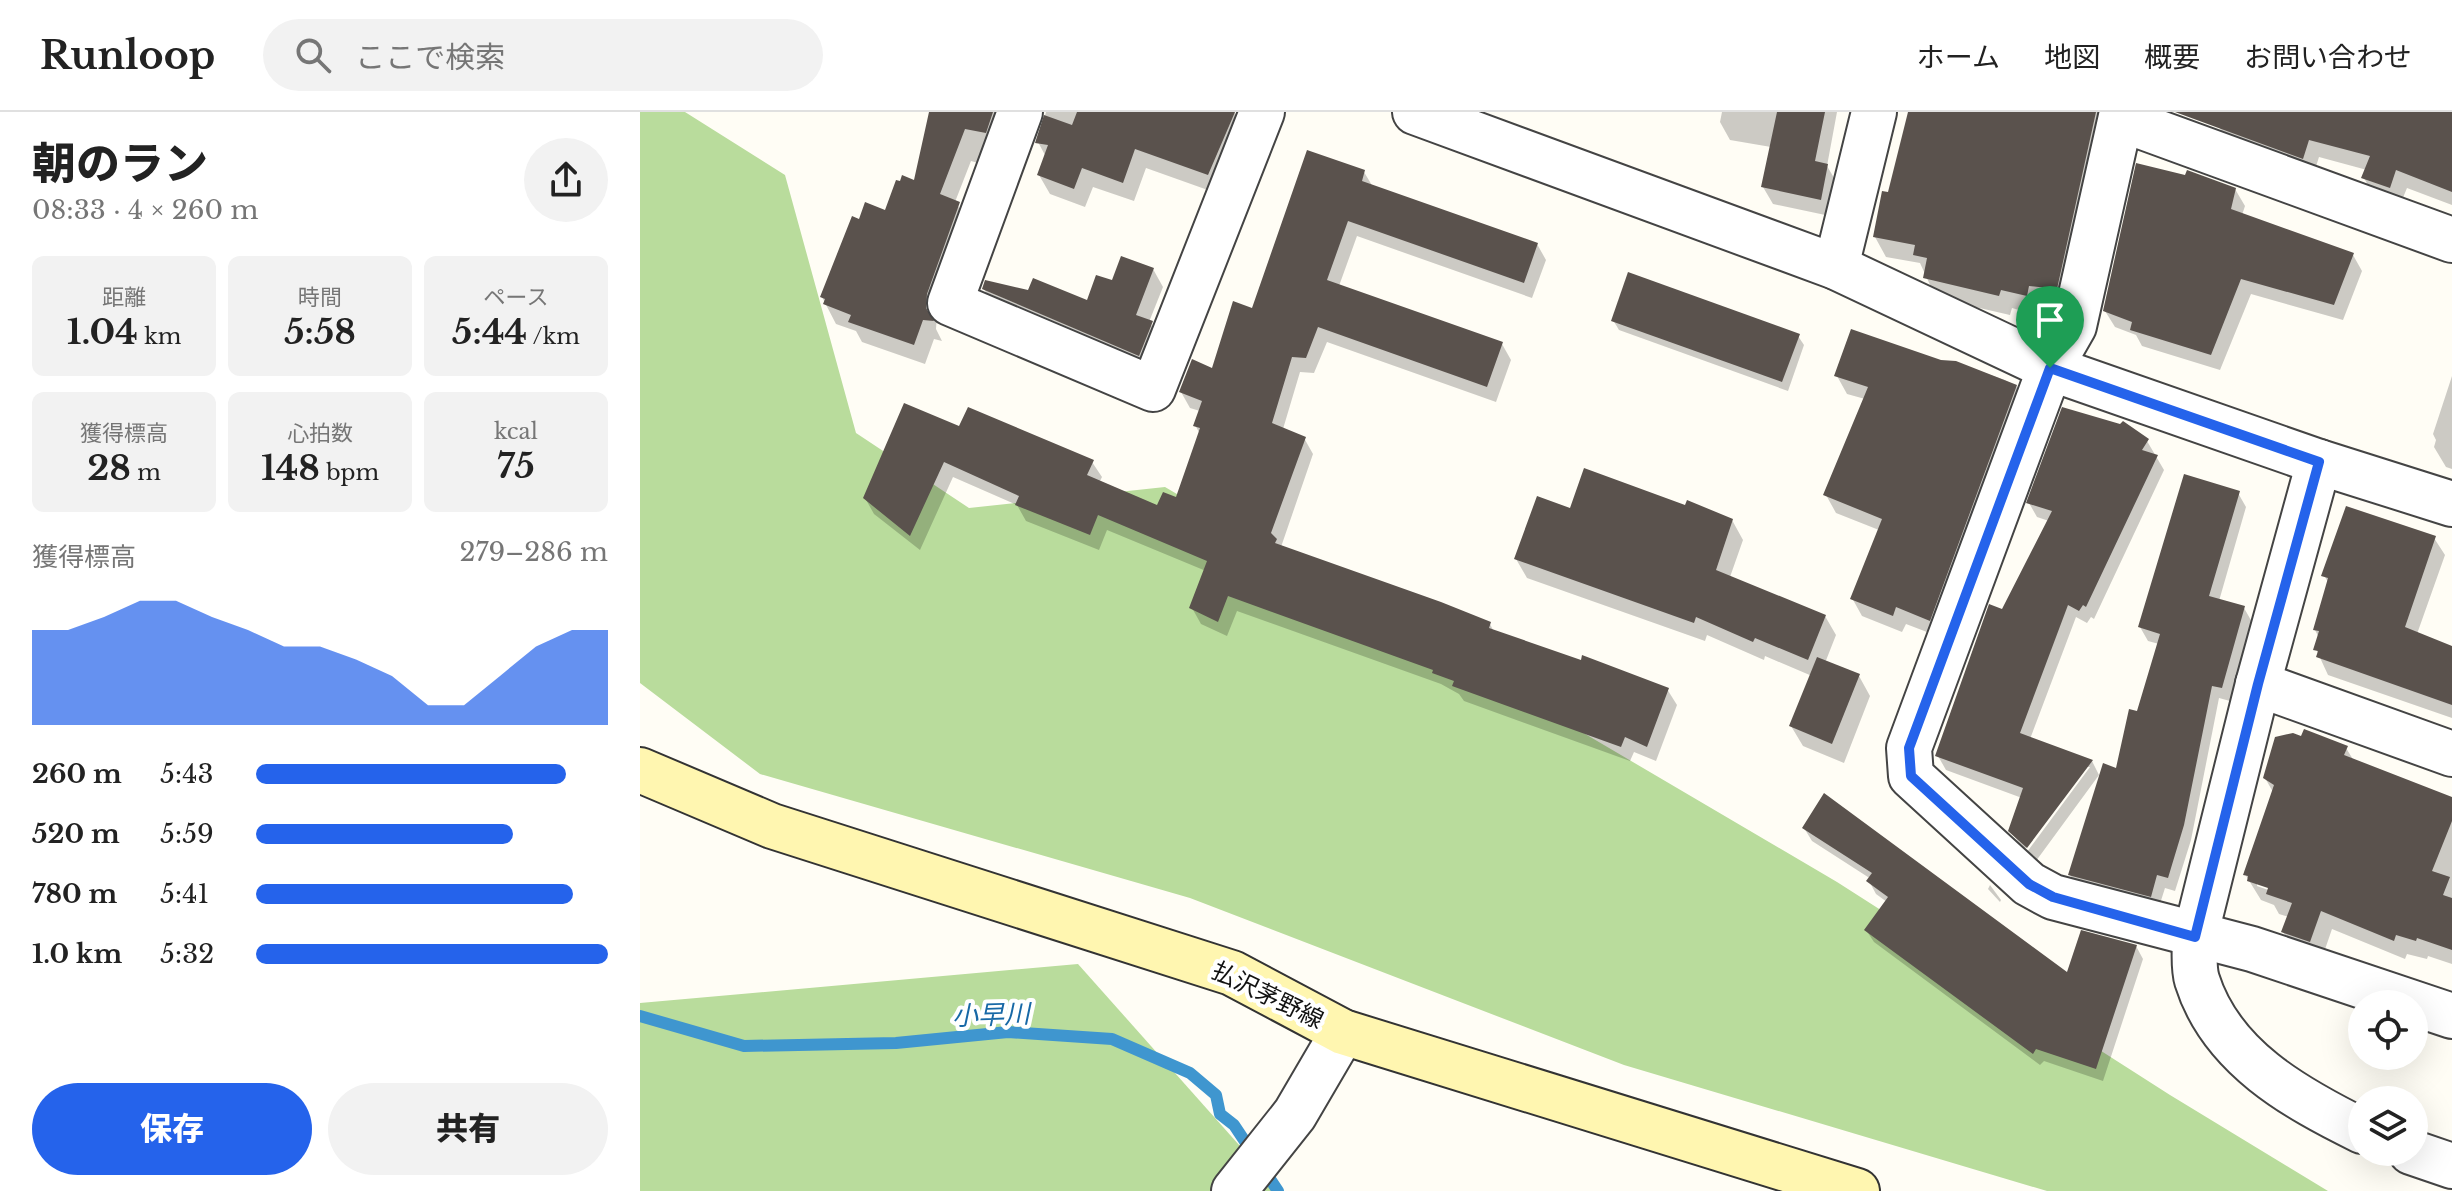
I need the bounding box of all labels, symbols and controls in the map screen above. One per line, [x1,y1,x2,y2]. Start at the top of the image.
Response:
search box [263,19,823,91]
text: Runloop [40,32,215,79]
icon: search [291,33,335,77]
text: ここで検索 [355,39,505,76]
text: ホーム [1917,40,2000,75]
text: 地図 [2044,40,2100,75]
text: 概要 [2144,40,2200,75]
text: お問い合わせ [2244,40,2412,75]
text: 朝のラン [32,136,208,191]
button: share [524,138,608,222]
text: 08:33 · 4 × 260 m [32,194,258,226]
text: 距離 [102,284,146,311]
text: 時間 [298,284,342,311]
text: ペース [484,284,548,311]
pin [2016,286,2084,368]
icon: arrive [2028,298,2072,342]
text: 1.04 [67,311,138,353]
text: 5:58 [284,311,356,353]
text: 5:44 [452,311,527,353]
text: km [138,323,181,350]
text: /km [527,323,580,350]
text: kcal [494,418,538,445]
text: 獲得標高 [80,420,168,447]
text: 心拍数 [287,420,353,447]
text: 75 [497,445,535,487]
text: 28 [87,447,131,489]
text: 148 [261,447,320,489]
text: m [131,459,161,486]
text: bpm [320,459,379,486]
text: 279–286 m [460,536,608,568]
text: 獲得標高 [32,541,136,573]
text: 260 m [32,758,122,790]
text: 5:43 [160,758,213,790]
text: 520 m [32,818,120,850]
text: 5:59 [160,818,214,850]
text: 780 m [32,878,117,910]
text: 5:41 [160,878,209,910]
text: 1.0 km [32,938,122,970]
text: 5:32 [160,938,214,970]
street label: 払沢茅野線 [1208,956,1328,1034]
map controls [2348,990,2428,1166]
button: locate [2348,990,2428,1070]
water label: 小早川 [951,998,1034,1032]
button: 保存 [32,1083,312,1175]
button: 共有 [328,1083,608,1175]
button: layers [2348,1086,2428,1166]

